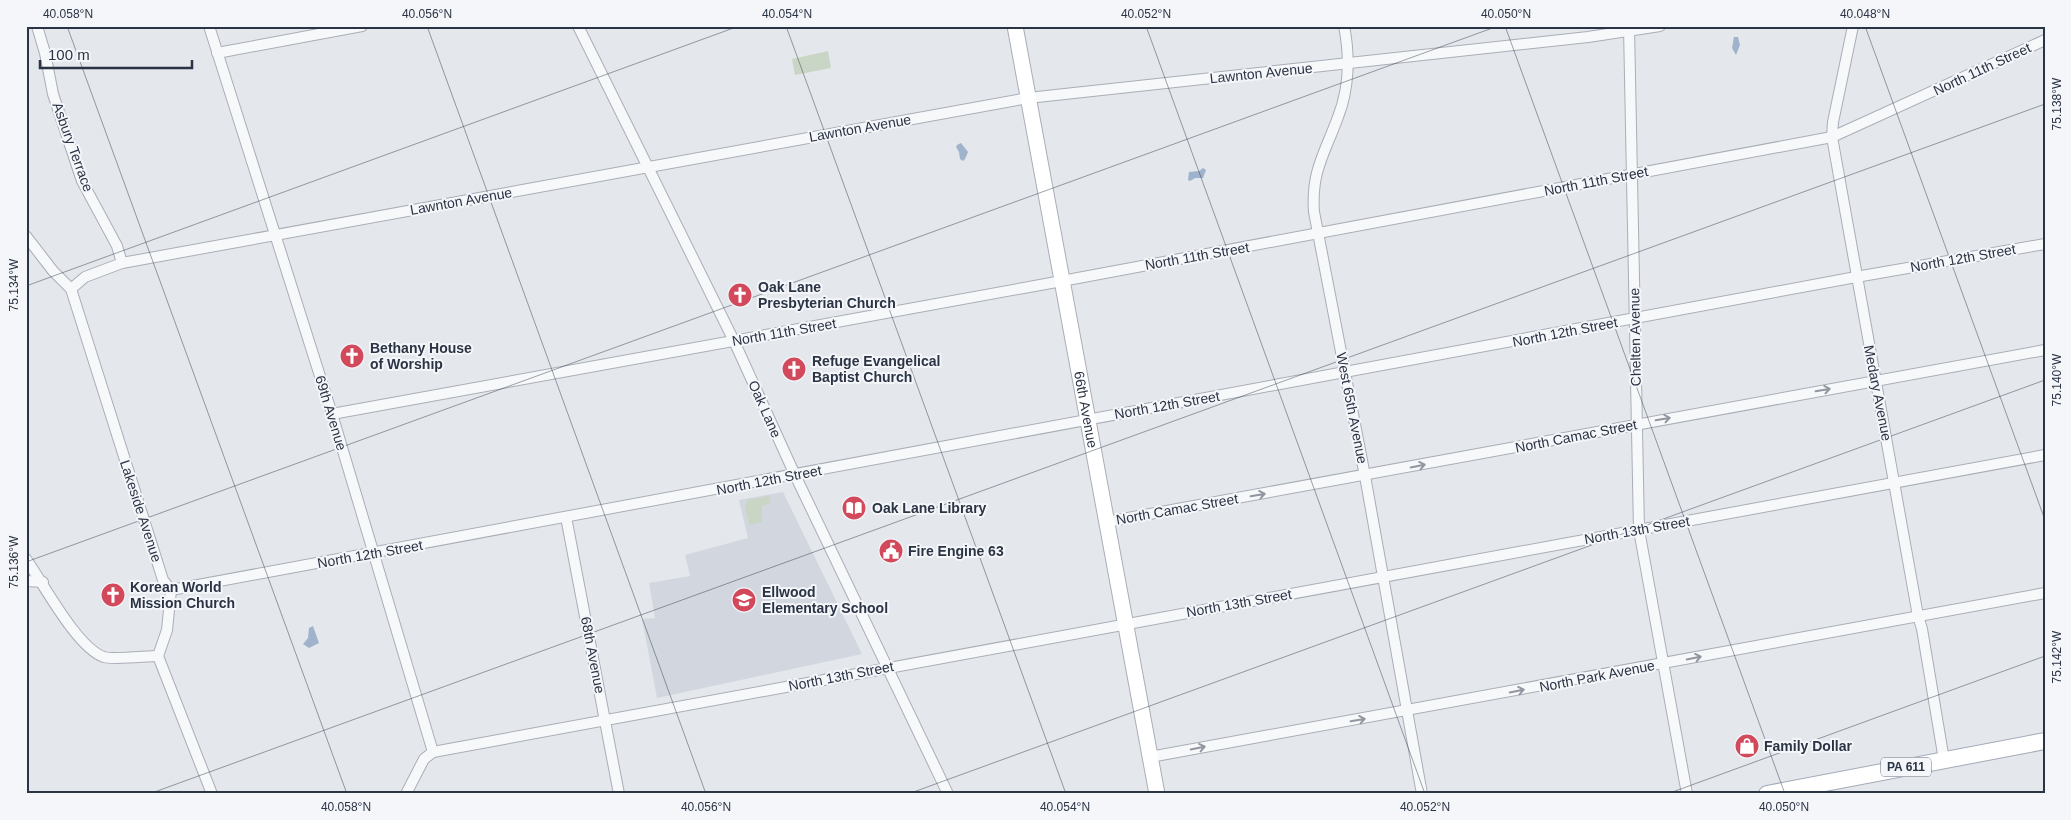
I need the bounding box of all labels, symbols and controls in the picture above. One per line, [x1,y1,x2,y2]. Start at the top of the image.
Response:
text: 40.058°N [43,7,93,21]
text: 40.056°N [402,7,452,21]
text: 40.054°N [762,7,812,21]
text: 40.052°N [1121,7,1171,21]
text: 40.050°N [1481,7,1531,21]
text: 40.048°N [1840,7,1890,21]
scale bar [40,38,192,70]
street label: North 11th Street [1931,39,2033,99]
text: 100 m [48,46,90,63]
street label: Lawnton Avenue [1209,60,1313,86]
text: 75.138°W [2050,77,2064,130]
street label: Asbury Terrace [49,100,97,194]
street label: Lawnton Avenue [808,111,912,145]
street label: North 11th Street [1543,163,1649,199]
street label: Lawnton Avenue [409,184,513,218]
street label: North 11th Street [1144,239,1250,273]
street label: North 12th Street [1909,241,2017,275]
text: 75.134°W [7,258,21,311]
place label: Oak Lane Presbyterian Church [758,279,896,311]
church icon: Oak Lane Presbyterian Church [727,282,753,308]
street label: Chelten Avenue [1626,287,1644,386]
street label: North 12th Street [1511,314,1619,350]
street label: North 11th Street [731,315,837,349]
place label: Bethany House of Worship [370,340,472,372]
church icon: Bethany House of Worship [339,343,365,369]
street label: Medary Avenue [1861,344,1895,442]
street label: West 65th Avenue [1333,351,1371,465]
place label: Refuge Evangelical Baptist Church [812,353,940,385]
text: 75.140°W [2050,353,2064,406]
church icon: Refuge Evangelical Baptist Church [781,356,807,382]
street label: 66th Avenue [1071,370,1101,449]
street label: 69th Avenue [312,374,350,453]
street label: Oak Lane [745,378,785,440]
one-way arrow [1815,384,1831,394]
street label: North 12th Street [1113,388,1221,422]
one-way arrow [1655,414,1671,424]
street label: North Camac Street [1514,416,1638,456]
street label: Lakeside Avenue [117,458,165,564]
one-way arrow [1409,460,1425,470]
street label: North 12th Street [715,462,823,498]
one-way arrow [1249,489,1265,499]
street label: North Camac Street [1115,490,1239,528]
library icon: Oak Lane Library [841,495,867,521]
place label: Oak Lane Library [872,500,987,516]
street label: North 13th Street [1583,513,1691,547]
text: 75.136°W [7,535,21,588]
street label: North 12th Street [316,537,424,571]
public building icon: Fire Engine 63 [878,538,904,564]
place label: Fire Engine 63 [908,543,1004,559]
place label: Korean World Mission Church [130,579,235,611]
church icon: Korean World Mission Church [100,582,126,608]
place label: Ellwood Elementary School [762,584,888,616]
street label: North 13th Street [1185,586,1293,620]
school or university icon: Ellwood Elementary School [731,587,757,613]
street label: 68th Avenue [578,615,608,695]
text: 75.142°W [2050,630,2064,683]
one-way arrow [1686,652,1702,662]
street label: North Park Avenue [1538,657,1656,695]
street label: North 13th Street [787,658,895,694]
one-way arrow [1509,685,1525,695]
one-way arrow [1349,714,1365,724]
shop icon: Family Dollar [1734,733,1760,759]
place label: Family Dollar [1764,738,1852,754]
one-way arrow [1189,743,1205,753]
road number: PA 611 [1881,758,1931,776]
text: 40.058°N [321,800,371,814]
text: 40.056°N [681,800,731,814]
text: 40.054°N [1040,800,1090,814]
text: 40.052°N [1400,800,1450,814]
text: 40.050°N [1759,800,1809,814]

